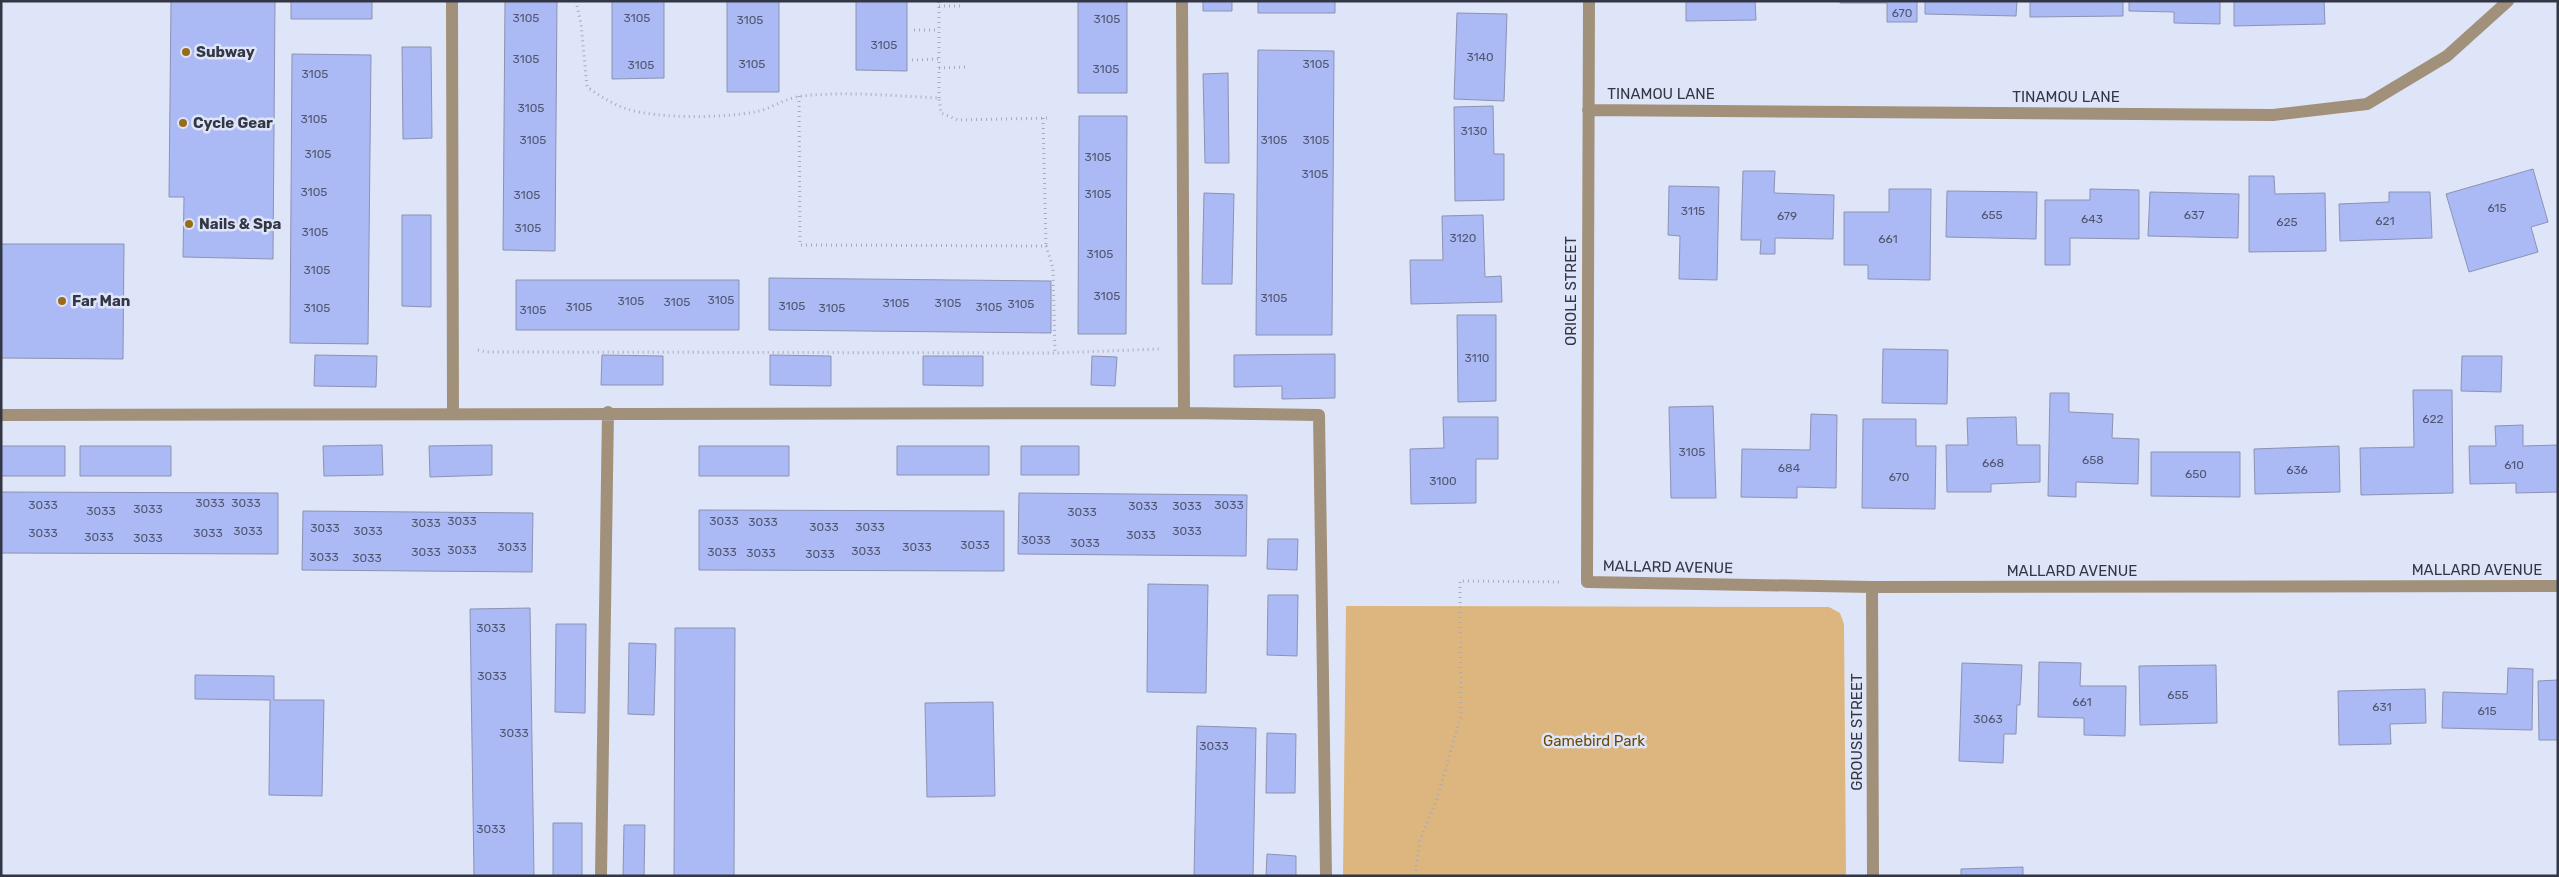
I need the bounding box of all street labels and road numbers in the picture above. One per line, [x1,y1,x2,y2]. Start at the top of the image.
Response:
street label: TINAMOU LANE [1607,85,1715,103]
street label: TINAMOU LANE [2012,88,2120,106]
street label: ORIOLE STREET [1562,236,1580,346]
street label: MALLARD AVENUE [1603,557,1733,577]
street label: MALLARD AVENUE [2412,561,2542,579]
street label: MALLARD AVENUE [2007,562,2137,580]
street label: GROUSE STREET [1848,673,1866,791]

